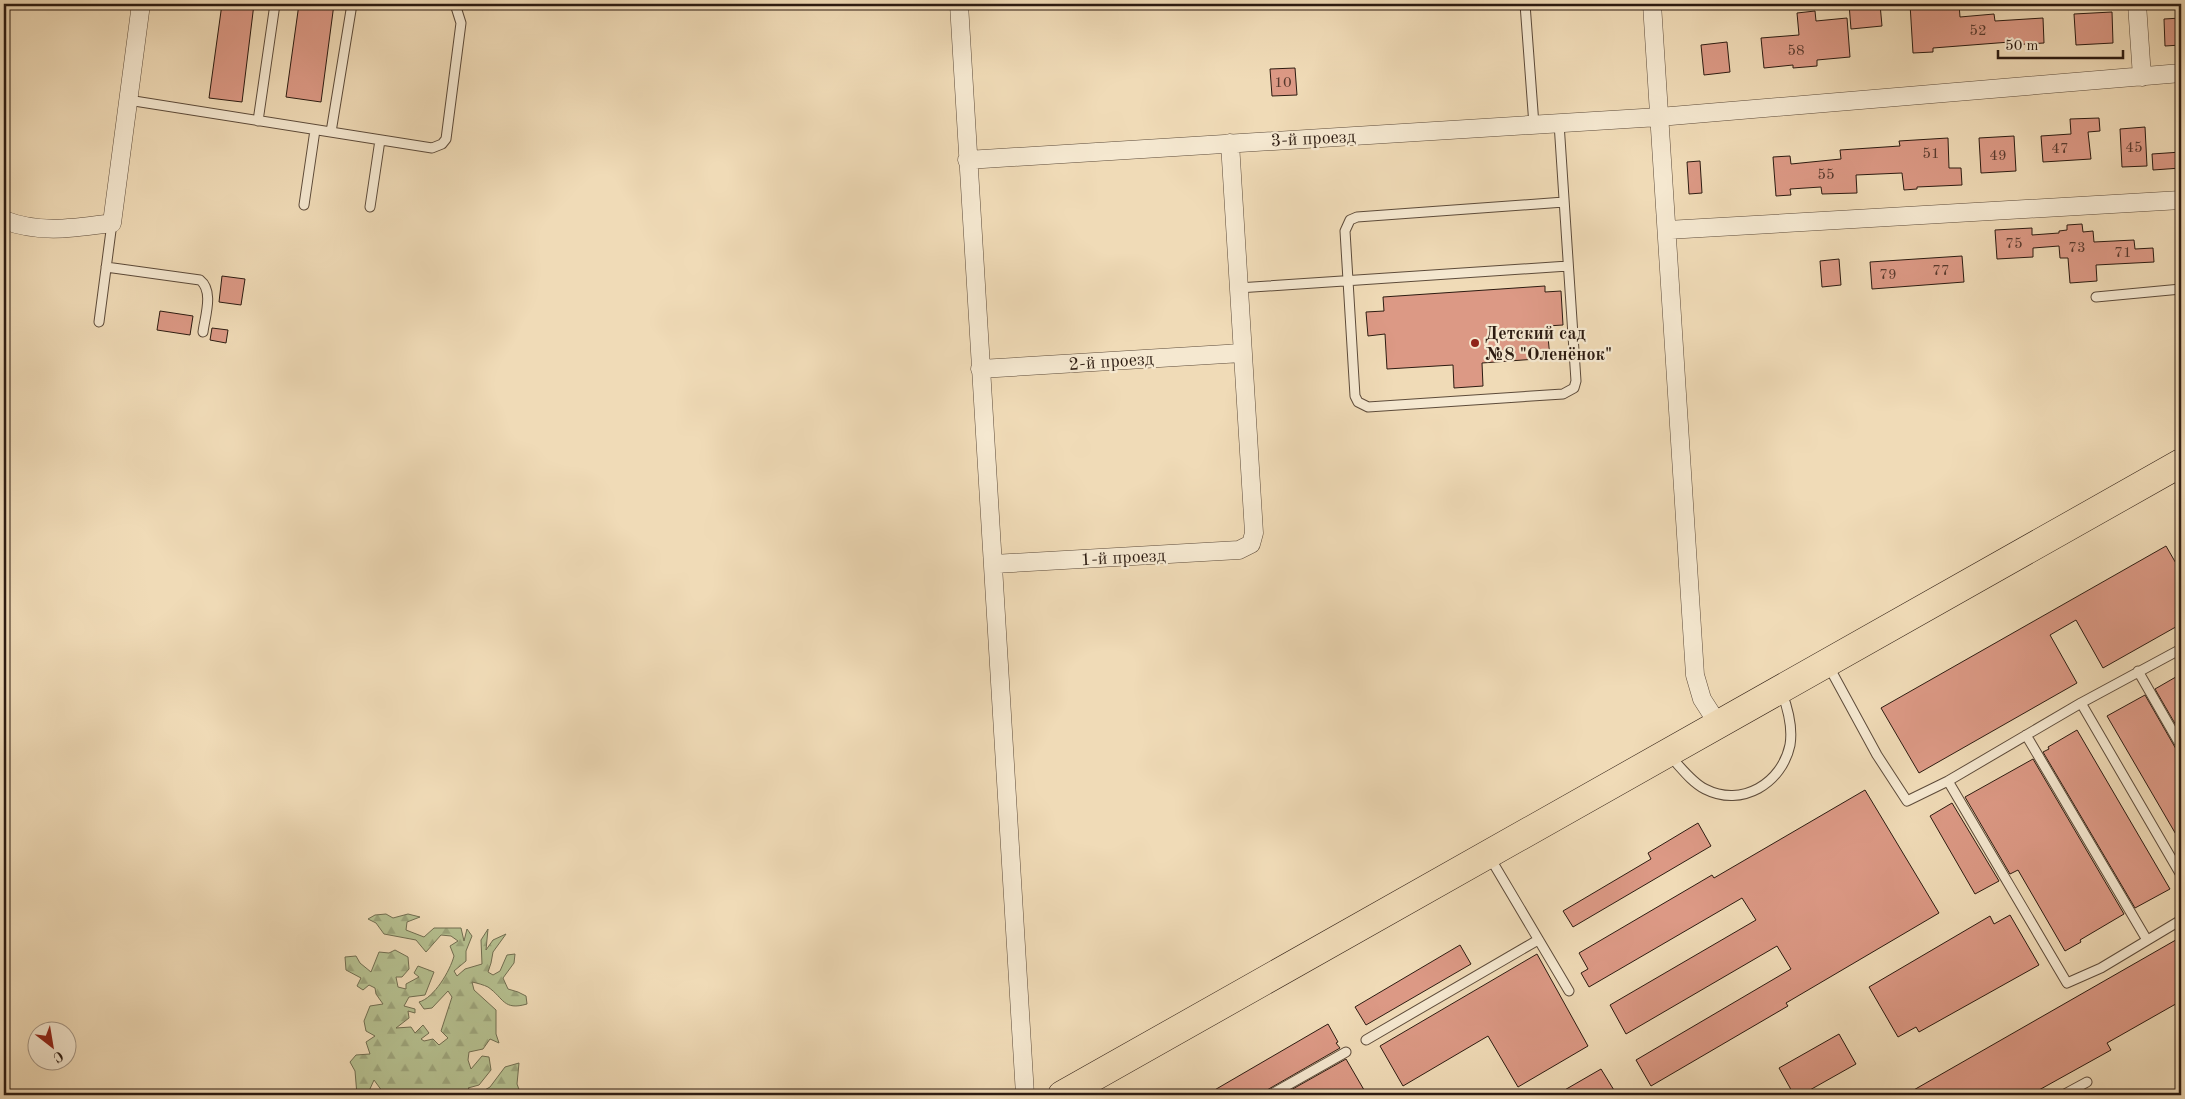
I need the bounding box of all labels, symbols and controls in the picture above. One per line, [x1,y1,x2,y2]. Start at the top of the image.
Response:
house number: 52 [1969,24,1987,39]
scale bar [1998,28,2122,60]
text: 50 m [2005,39,2039,54]
house number: 58 [1787,44,1805,59]
house number: 10 [1274,76,1292,91]
street label: 3-й проезд [1270,128,1356,150]
house number: 45 [2125,141,2143,156]
house number: 47 [2051,142,2069,157]
house number: 51 [1922,147,1940,162]
house number: 49 [1989,149,2007,164]
house number: 55 [1817,168,1835,183]
house number: 75 [2005,237,2023,252]
house number: 73 [2068,241,2086,256]
house number: 71 [2114,246,2132,261]
house number: 77 [1932,264,1950,279]
house number: 79 [1879,268,1897,283]
place label: Детский сад №8 "Оленёнок" [1485,325,1612,364]
marker: Детский сад №8 "Оленёнок" [1469,337,1481,349]
street label: 2-й проезд [1068,350,1154,374]
street label: 1-й проезд [1080,547,1166,569]
north arrow [28,1022,78,1072]
text: С [51,1048,66,1065]

